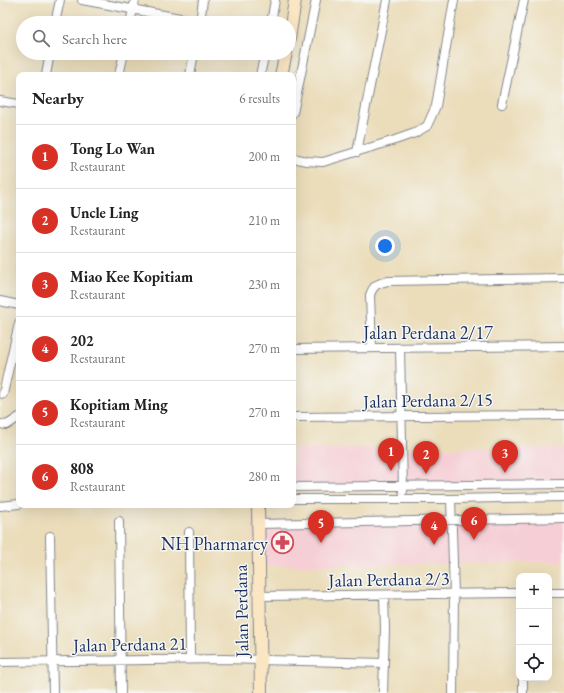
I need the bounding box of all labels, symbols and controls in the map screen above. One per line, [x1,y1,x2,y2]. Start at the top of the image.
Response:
search box [16,16,296,60]
icon: search [30,27,52,49]
text: Search here [62,29,127,48]
text: Nearby [32,87,84,109]
text: 6 results [239,90,280,107]
text: Tong Lo Wan [70,139,155,158]
text: 1 [42,148,48,165]
text: 200 m [249,148,280,165]
text: Restaurant [70,158,125,175]
text: Uncle Ling [70,203,139,222]
text: 2 [42,212,48,229]
text: 210 m [249,212,280,229]
text: Restaurant [70,222,125,239]
your location [375,236,395,256]
text: Miao Kee Kopitiam [70,267,193,286]
text: 3 [42,276,48,293]
text: 230 m [249,276,280,293]
text: Restaurant [70,286,125,303]
street label: Jalan Perdana 2/17 [361,321,493,344]
text: 202 [70,331,94,350]
text: 4 [42,340,48,357]
text: 270 m [249,340,280,357]
text: Restaurant [70,350,125,367]
street label: Jalan Perdana 2/15 [361,387,493,413]
text: Kopitiam Ming [70,395,168,414]
text: 5 [42,404,48,421]
text: 270 m [249,404,280,421]
text: Restaurant [70,414,125,431]
pin: 1 [378,438,404,471]
pin: 3 [492,440,518,473]
pin: 2 [413,441,439,474]
text: 808 [70,459,94,478]
text: 6 [42,468,48,485]
text: 280 m [249,468,280,485]
text: Restaurant [70,478,125,495]
pin: 6 [461,507,487,540]
pin: 5 [308,510,334,543]
pin: 4 [421,512,447,545]
pharmacy icon: NH Pharmarcy [270,530,296,556]
place label: NH Pharmarcy [161,532,268,555]
street label: Jalan Perdana [229,564,253,660]
street label: Jalan Perdana 2/3 [326,566,450,592]
map controls [516,573,552,681]
button: + [516,573,552,609]
button: − [516,609,552,645]
street label: Jalan Perdana 21 [71,632,187,657]
button: locate [516,645,552,681]

